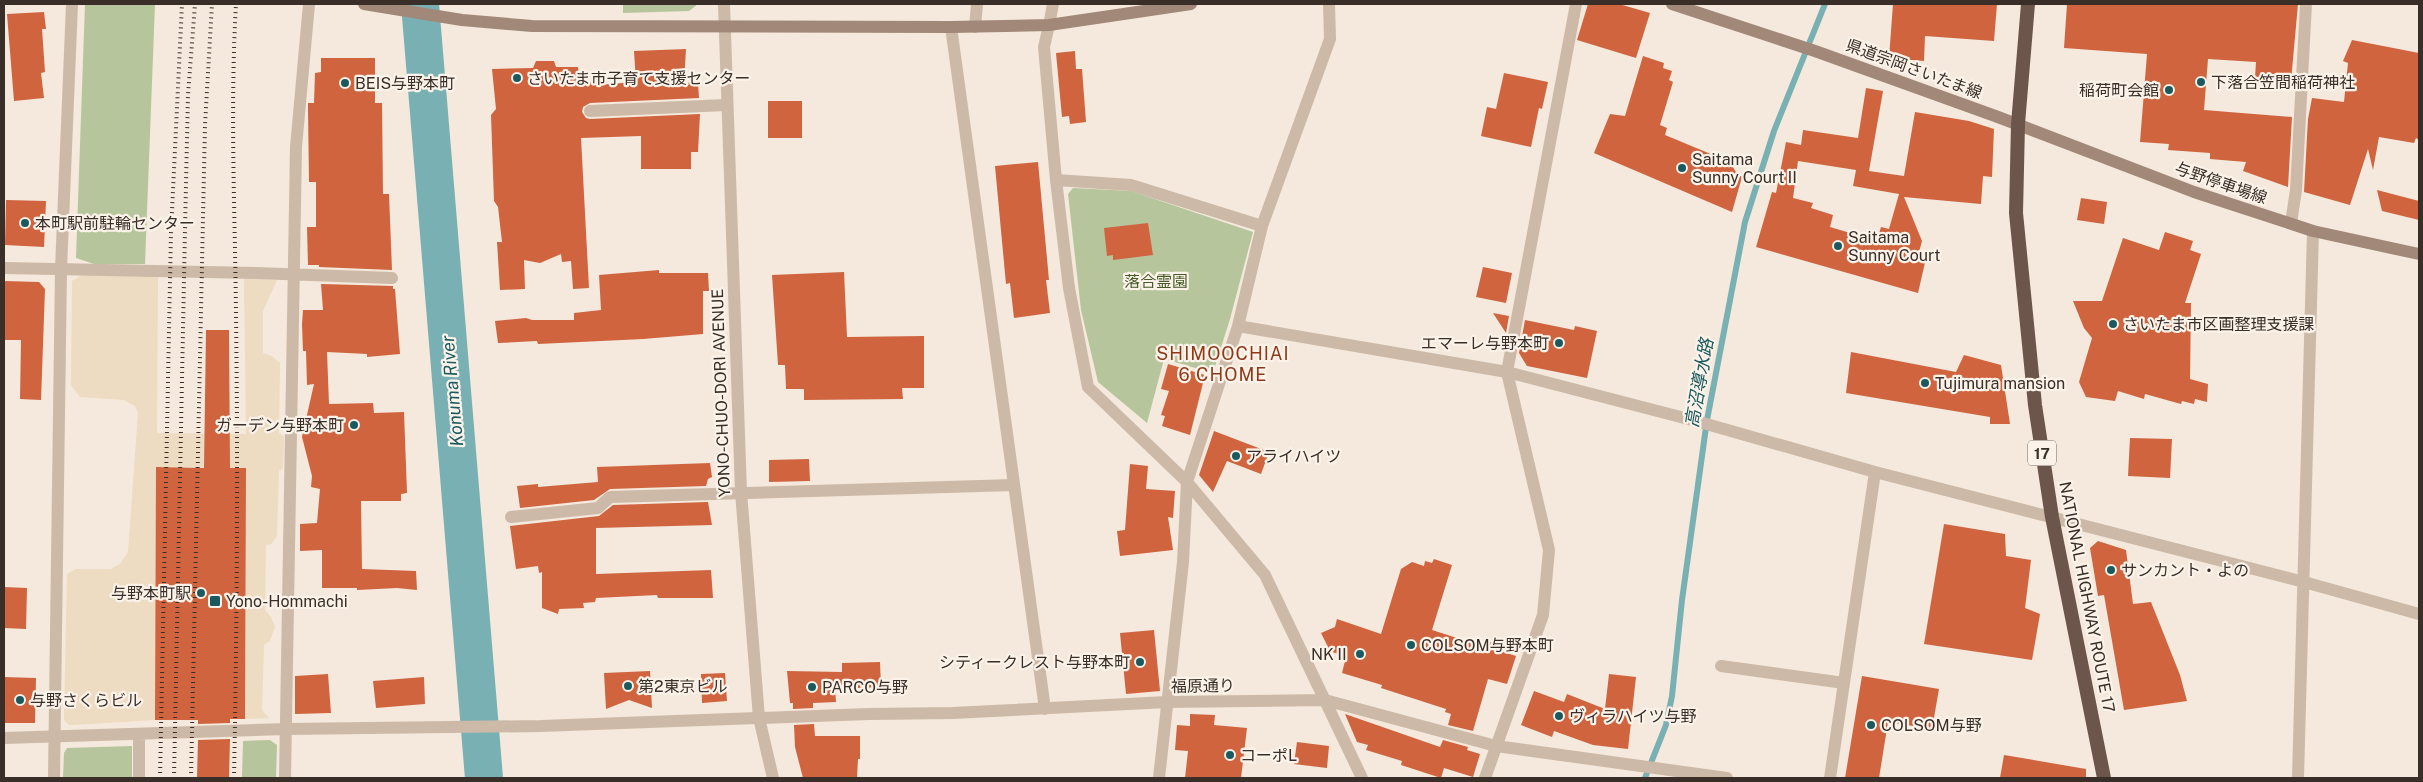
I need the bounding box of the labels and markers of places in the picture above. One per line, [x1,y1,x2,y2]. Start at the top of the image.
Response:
place label: さいたま市子育て支援センター [527,69,751,88]
marker: さいたま市子育て支援センター [511,72,523,84]
place label: 下落合笠間稲荷神社 [2211,73,2355,92]
place label: BEIS与野本町 [355,74,455,93]
marker: 下落合笠間稲荷神社 [2195,76,2207,88]
marker: BEIS与野本町 [339,77,351,89]
place label: 稲荷町会館 [2079,81,2159,100]
marker: 稲荷町会館 [2163,84,2175,96]
place label: Saitama Sunny CourtⅡ [1692,150,1800,187]
marker: Saitama Sunny CourtⅡ [1676,162,1688,174]
place label: 本町駅前駐輪センター [35,214,195,233]
marker: 本町駅前駐輪センター [19,217,31,229]
place label: Saitama Sunny Court [1848,228,1940,265]
marker: Saitama Sunny Court [1832,240,1844,252]
place label: さいたま市区画整理支援課 [2123,315,2315,334]
marker: さいたま市区画整理支援課 [2107,318,2119,330]
place label: エマーレ与野本町 [1421,334,1549,353]
marker: エマーレ与野本町 [1553,337,1565,349]
place label: Tujimura mansion [1935,374,2065,393]
marker: Tujimura mansion [1919,377,1931,389]
place label: ガーデン与野本町 [216,416,344,435]
marker: ガーデン与野本町 [348,419,360,431]
place label: アライハイツ [1246,447,1341,466]
marker: アライハイツ [1230,450,1242,462]
place label: サンカント・よの [2121,561,2249,580]
marker: サンカント・よの [2105,564,2117,576]
place label: 与野本町駅 [111,584,191,603]
marker: 与野本町駅 [195,587,207,599]
place label: Yono-Hommachi [226,592,348,611]
marker: Yono-Hommachi [208,594,222,608]
place label: COLSOM与野本町 [1421,636,1554,655]
marker: COLSOM与野本町 [1405,639,1417,651]
place label: NKⅡ [1311,645,1350,664]
marker: NKⅡ [1354,648,1366,660]
place label: シティークレスト与野本町 [939,653,1130,672]
marker: シティークレスト与野本町 [1134,656,1146,668]
place label: 第2東京ビル [638,677,728,696]
place label: PARCO与野 [822,678,908,697]
marker: 第2東京ビル [622,680,634,692]
marker: PARCO与野 [806,681,818,693]
place label: 与野さくらビル [30,691,142,710]
marker: 与野さくらビル [14,694,26,706]
place label: ヴィラハイツ与野 [1569,707,1697,726]
marker: ヴィラハイツ与野 [1553,710,1565,722]
place label: COLSOM与野 [1881,716,1982,735]
marker: COLSOM与野 [1865,719,1877,731]
place label: コーポL [1240,746,1297,765]
marker: コーポL [1224,749,1236,761]

